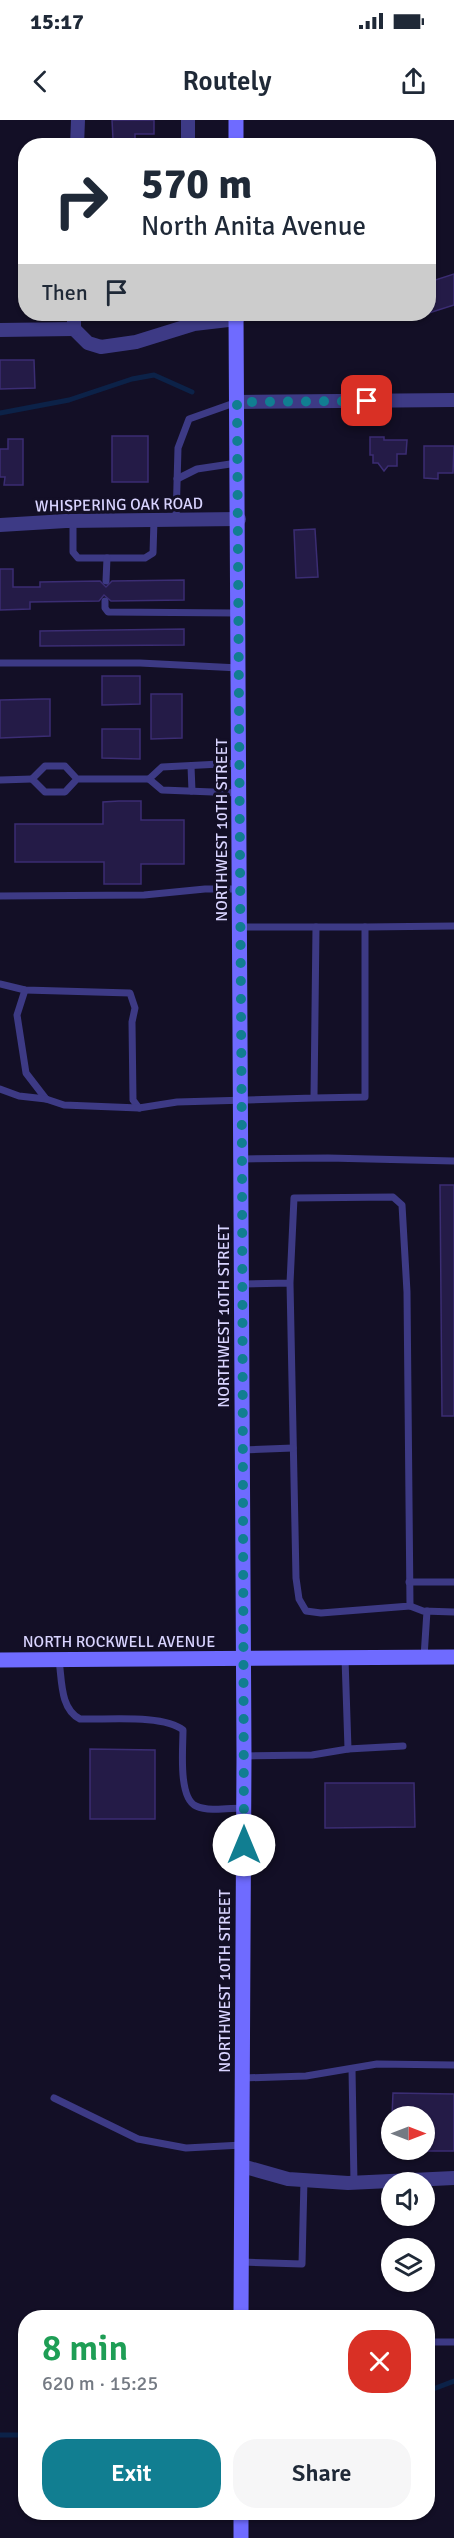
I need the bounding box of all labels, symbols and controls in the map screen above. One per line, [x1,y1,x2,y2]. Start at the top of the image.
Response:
text: 15:17 [30,8,84,35]
icon: back [24,65,57,98]
text: Routely [183,65,271,98]
icon: share [397,65,430,98]
text: 570 m [141,159,252,210]
icon: right [42,162,120,240]
text: North Anita Avenue [141,210,366,243]
icon: arrive [100,276,133,309]
text: Then [42,279,88,306]
pin [341,375,392,426]
icon: arrive [350,384,383,417]
street label: WHISPERING OAK ROAD [35,494,203,516]
street label: NORTHWEST 10TH STREET [212,738,232,922]
street label: NORTHWEST 10TH STREET [214,1224,234,1408]
street label: NORTH ROCKWELL AVENUE [23,1632,215,1652]
position arrow [212,1813,276,1877]
street label: NORTHWEST 10TH STREET [215,1889,235,2073]
north arrow [381,2106,435,2160]
map controls [381,2106,435,2292]
button: sound [381,2172,435,2226]
button: layers [381,2238,435,2292]
text: 8 min [42,2326,128,2371]
button: close [348,2330,411,2393]
text: 620 m · 15:25 [42,2371,158,2396]
button: Exit [42,2439,221,2508]
button: Share [233,2439,411,2508]

